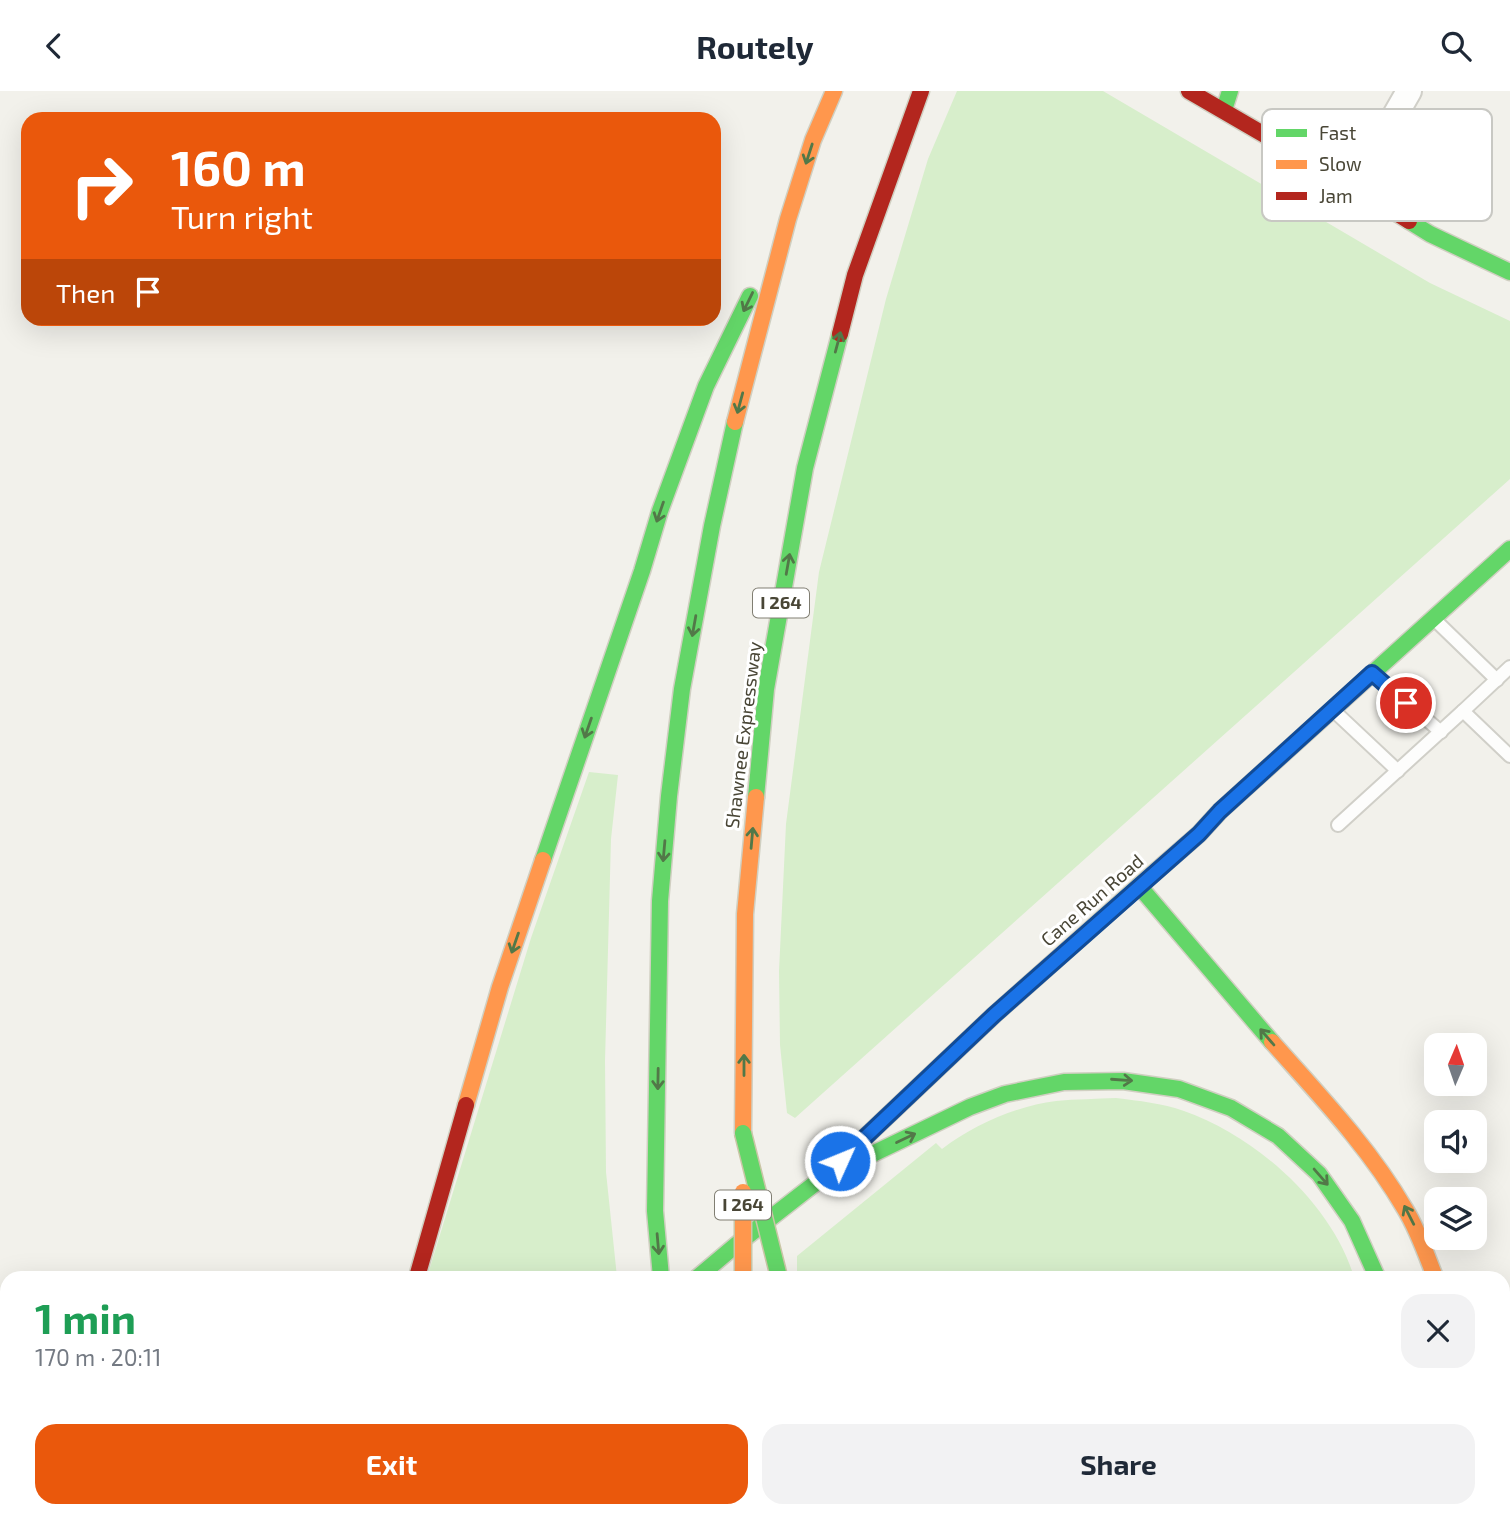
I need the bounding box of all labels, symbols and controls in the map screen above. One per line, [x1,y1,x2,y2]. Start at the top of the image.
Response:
icon: back [35,27,73,65]
text: Routely [696,27,814,65]
icon: search [1437,27,1475,65]
legend [1262,109,1492,221]
text: Fast [1319,121,1356,144]
text: 160 m [171,137,306,196]
icon: right [56,140,147,231]
one-way arrow [801,143,814,165]
text: Slow [1319,152,1362,175]
text: Jam [1319,184,1353,207]
text: Turn right [171,197,313,235]
icon: arrive [129,273,167,311]
text: Then [56,277,115,308]
one-way arrow [740,291,754,312]
one-way arrow [832,331,845,354]
one-way arrow [733,391,746,414]
one-way arrow [653,500,665,522]
one-way arrow [782,553,795,576]
road number: I 264 [753,589,809,617]
one-way arrow [686,614,700,637]
street label: Shawnee Expressway [720,640,765,830]
pin [1376,673,1436,733]
icon: arrive [1387,684,1425,722]
one-way arrow [581,716,593,738]
one-way arrow [746,827,759,850]
one-way arrow [657,840,670,862]
street label: Cane Run Road [1036,849,1148,950]
one-way arrow [508,932,521,954]
one-way arrow [1259,1029,1275,1047]
north arrow [1424,1033,1488,1095]
map controls [1424,1033,1487,1250]
one-way arrow [737,1054,750,1077]
one-way arrow [651,1067,664,1090]
one-way arrow [1111,1074,1134,1087]
button: sound [1424,1110,1487,1173]
position arrow [803,1124,877,1198]
one-way arrow [895,1131,916,1144]
one-way arrow [1313,1168,1329,1186]
button: layers [1424,1187,1487,1250]
road number: I 264 [715,1191,771,1219]
one-way arrow [1402,1205,1415,1226]
one-way arrow [652,1233,665,1255]
text: 1 min [35,1292,136,1342]
button: close [1401,1294,1475,1368]
text: 170 m · 20:11 [35,1343,161,1371]
button: Exit [35,1424,748,1504]
button: Share [762,1424,1475,1504]

